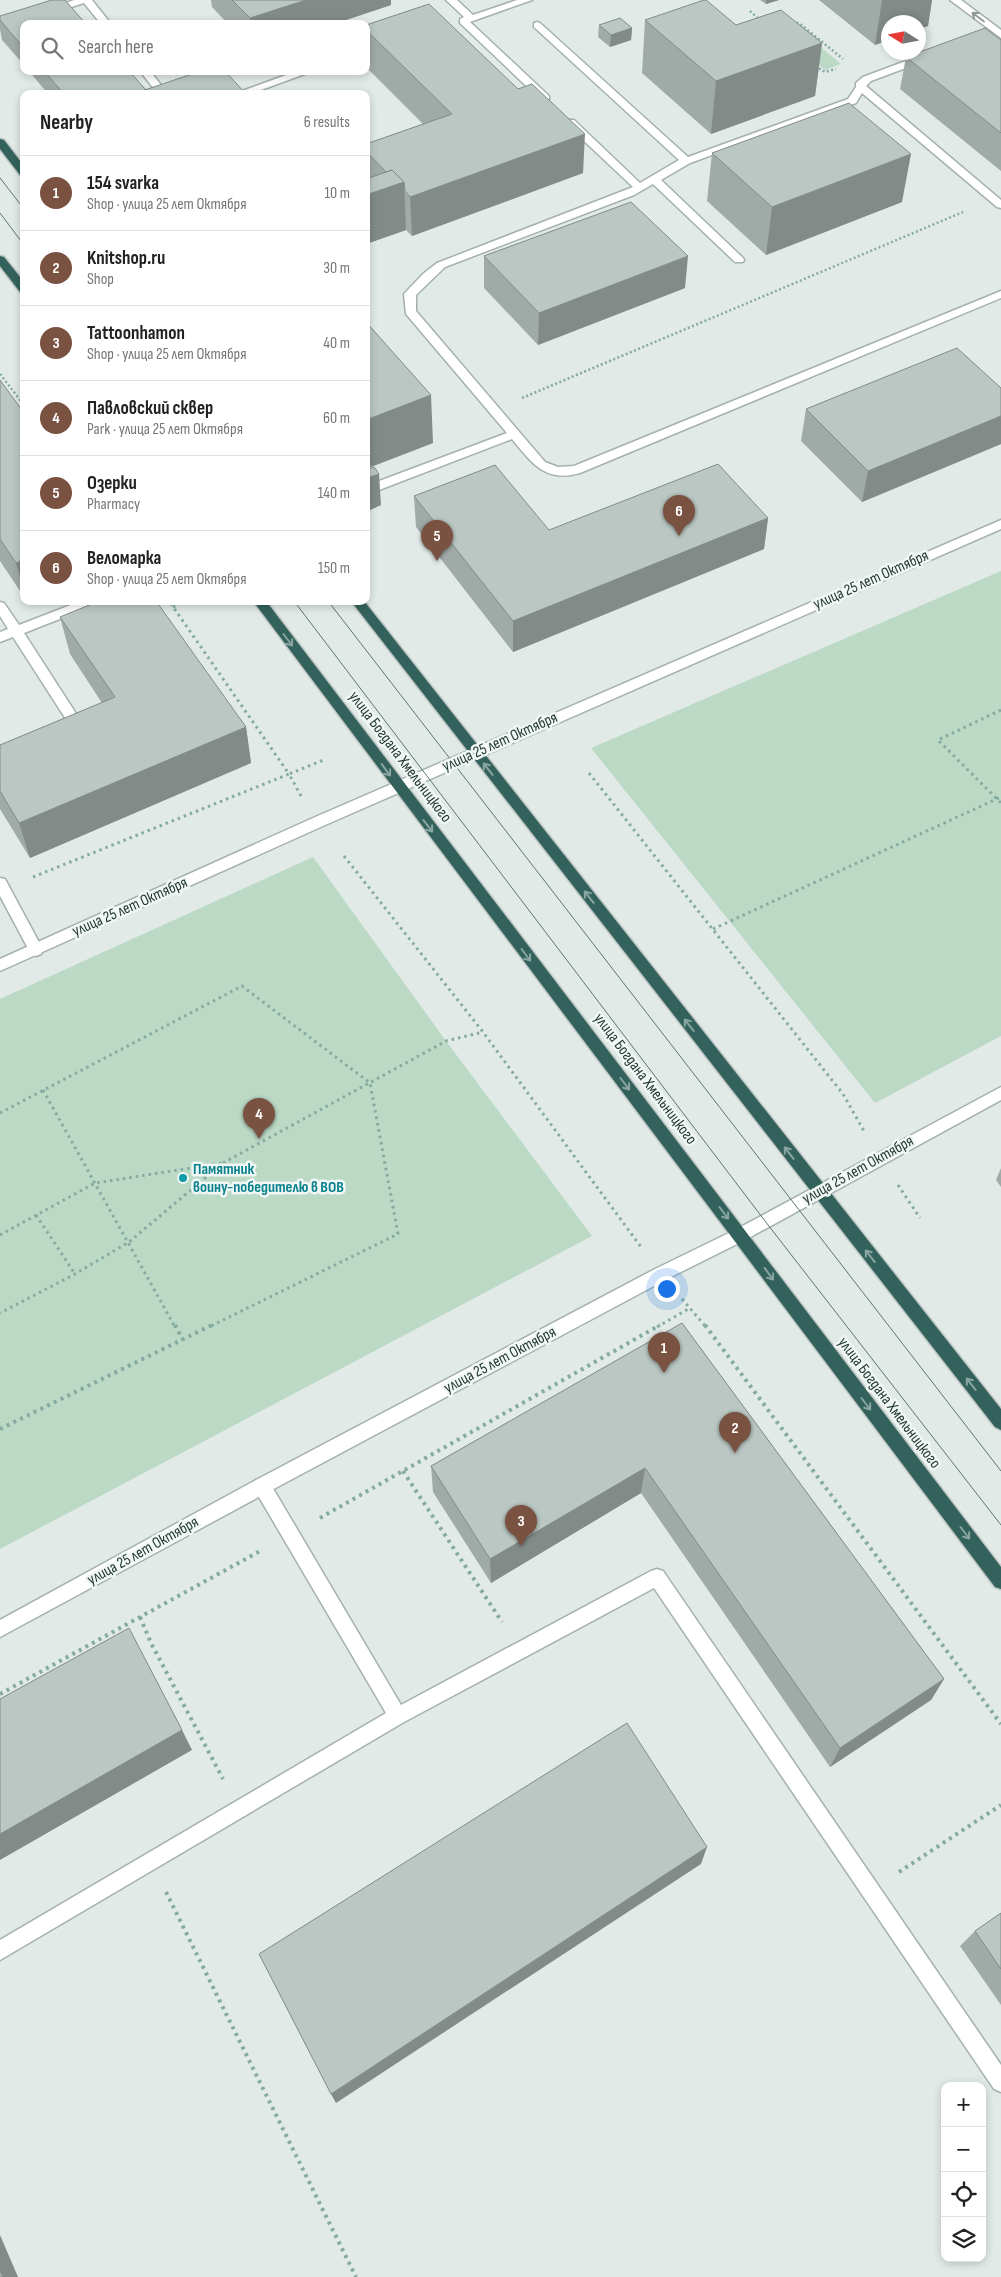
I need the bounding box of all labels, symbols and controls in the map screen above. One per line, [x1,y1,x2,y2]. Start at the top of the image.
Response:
one-way arrow [972,12,985,23]
north arrow [881,15,926,60]
search box [20,20,370,75]
icon: search [38,34,66,62]
text: Search here [78,36,154,59]
text: Nearby [40,110,93,135]
text: 6 results [304,113,350,132]
text: 154 svarka [87,172,159,195]
text: 1 [53,184,59,203]
text: 10 m [324,184,350,203]
text: Shop · улица 25 лет Октября [87,195,246,214]
text: Knitshop.ru [87,247,165,270]
text: 2 [52,259,60,278]
text: 30 m [323,259,350,278]
text: Shop [87,270,114,289]
text: Tattoonhamon [87,322,185,345]
text: 3 [52,334,60,353]
text: 40 m [323,334,350,353]
text: Shop · улица 25 лет Октября [87,345,246,364]
text: Павловский сквер [87,397,213,420]
text: 4 [52,409,60,428]
text: 60 m [323,409,350,428]
text: Park · улица 25 лет Октября [87,420,243,439]
text: Озерки [87,472,137,495]
text: 5 [52,484,60,503]
text: 140 m [318,484,350,503]
text: Pharmacy [87,495,140,514]
pin: 6 [663,495,695,536]
pin: 5 [421,520,453,561]
street label: улица 25 лет Октября [810,546,932,614]
text: Веломарка [87,547,161,570]
text: 6 [52,559,60,578]
text: 150 m [318,559,350,578]
text: Shop · улица 25 лет Октября [87,570,246,589]
one-way arrow [283,633,293,647]
street label: улица Богдана Хмельницкого [344,688,456,826]
street label: улица 25 лет Октября [439,708,561,776]
one-way arrow [380,763,391,776]
one-way arrow [483,763,494,776]
one-way arrow [422,819,433,832]
street label: улица 25 лет Октября [69,873,191,941]
one-way arrow [583,891,594,904]
one-way arrow [521,948,532,961]
street label: улица Богдана Хмельницкого [589,1010,701,1148]
one-way arrow [683,1019,694,1032]
one-way arrow [620,1077,630,1091]
pin: 4 [243,1098,275,1139]
street label: улица 25 лет Октября [799,1132,917,1208]
one-way arrow [784,1146,794,1160]
place label: Памятник воину-победителю в ВОВ [193,1160,344,1197]
marker: Памятник воину-победителю в ВОВ [177,1172,189,1184]
one-way arrow [718,1206,729,1219]
one-way arrow [865,1250,876,1263]
one-way arrow [763,1267,774,1280]
your location [654,1276,680,1302]
street label: улица 25 лет Октября [441,1322,559,1398]
pin: 1 [648,1332,680,1373]
street label: улица Богдана Хмельницкого [833,1334,945,1472]
one-way arrow [965,1377,976,1390]
one-way arrow [861,1397,872,1410]
pin: 2 [719,1412,751,1453]
pin: 3 [505,1505,537,1546]
street label: улица 25 лет Октября [84,1513,202,1589]
one-way arrow [959,1526,970,1539]
map controls [941,2082,986,2262]
button: + [941,2082,986,2127]
button: − [941,2127,986,2172]
button: locate [941,2172,986,2217]
button: layers [941,2217,986,2262]

